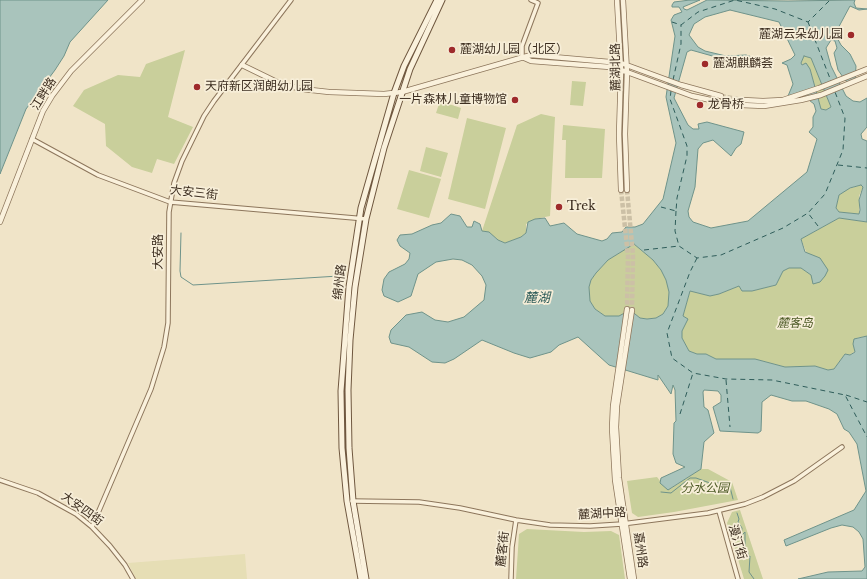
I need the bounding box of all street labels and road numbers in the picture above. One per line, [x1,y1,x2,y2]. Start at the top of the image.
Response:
street label: 麓湖北路 [608,43,624,91]
street label: 江畔路 [28,75,60,113]
street label: 大安三街 [169,183,219,203]
street label: 大安路 [152,234,166,270]
street label: 绵州路 [331,263,349,301]
street label: 大安四街 [58,489,106,529]
street label: 麓湖中路 [578,506,626,522]
street label: 漫汀街 [725,523,749,561]
street label: 麓客街 [494,530,512,568]
street label: 嘉州路 [630,531,650,569]

